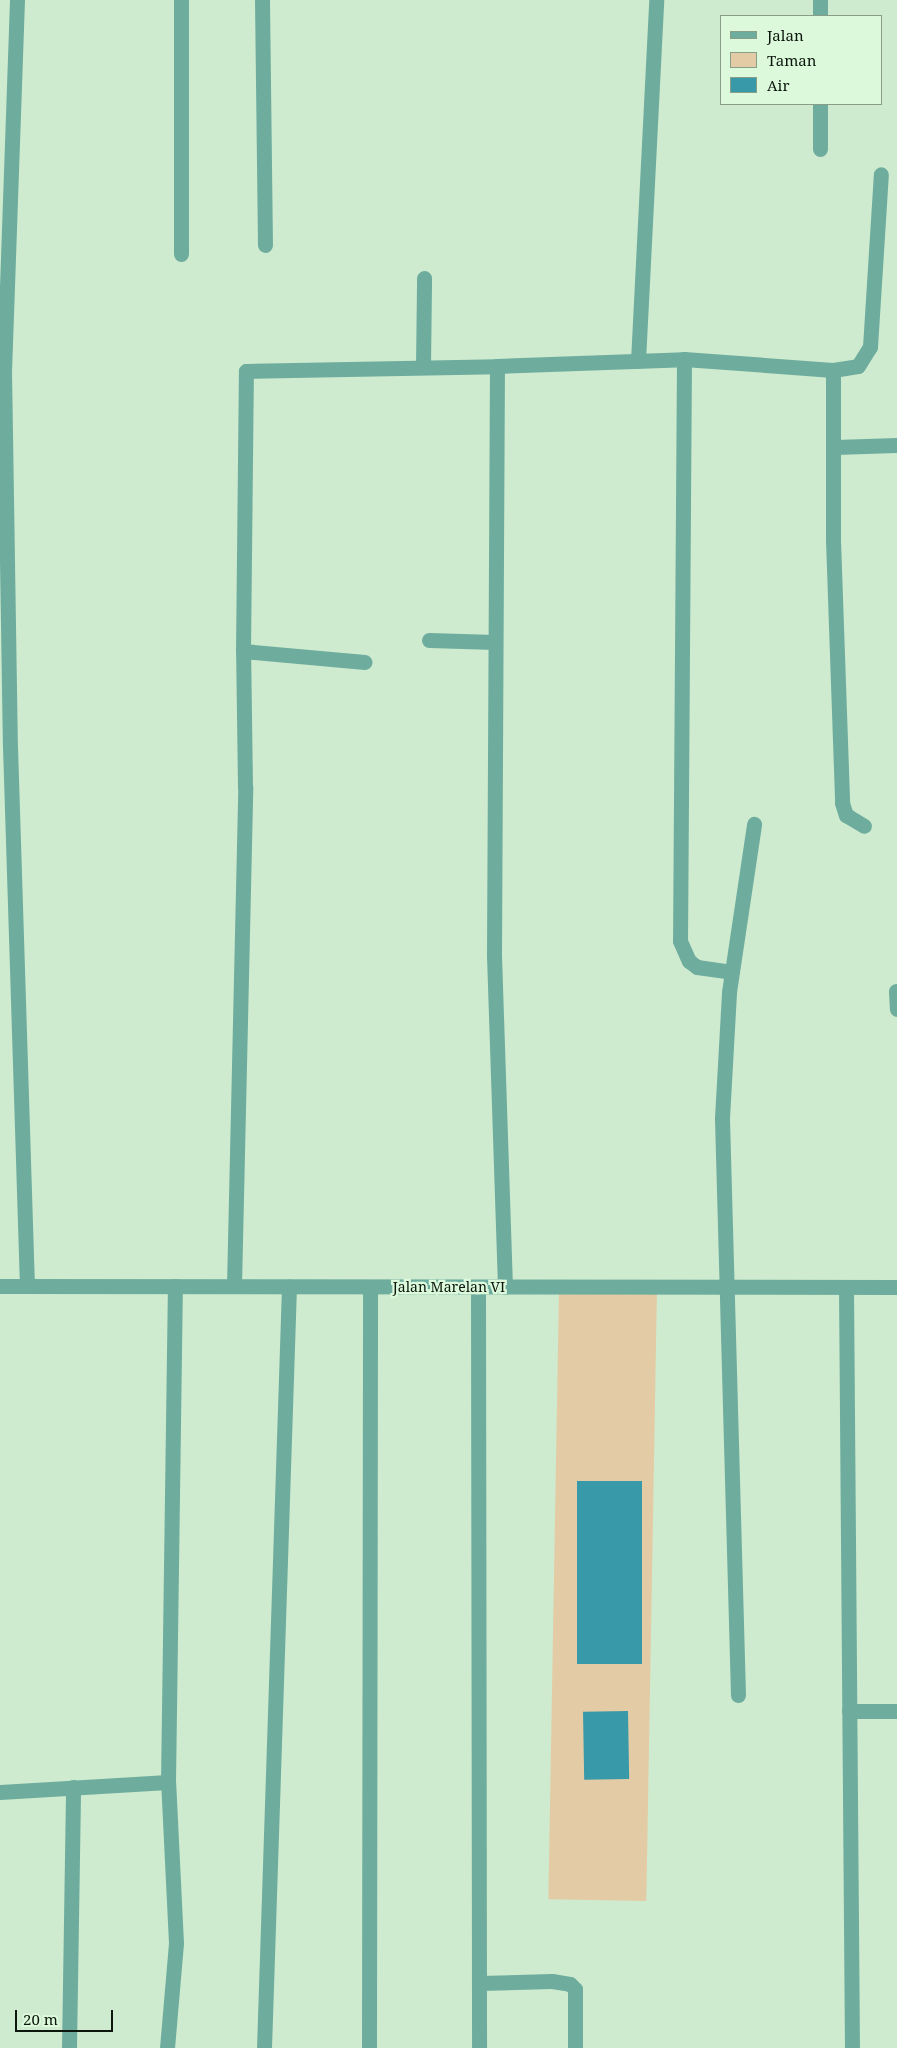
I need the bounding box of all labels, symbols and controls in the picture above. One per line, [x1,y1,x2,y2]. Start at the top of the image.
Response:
legend [720,15,882,105]
text: Jalan [767,25,804,45]
text: Taman [767,50,817,70]
text: Air [767,75,789,95]
street label: Jalan Marelan VI [393,1279,505,1295]
scale bar [18,2000,115,2032]
text: 20 m [23,2009,58,2029]

